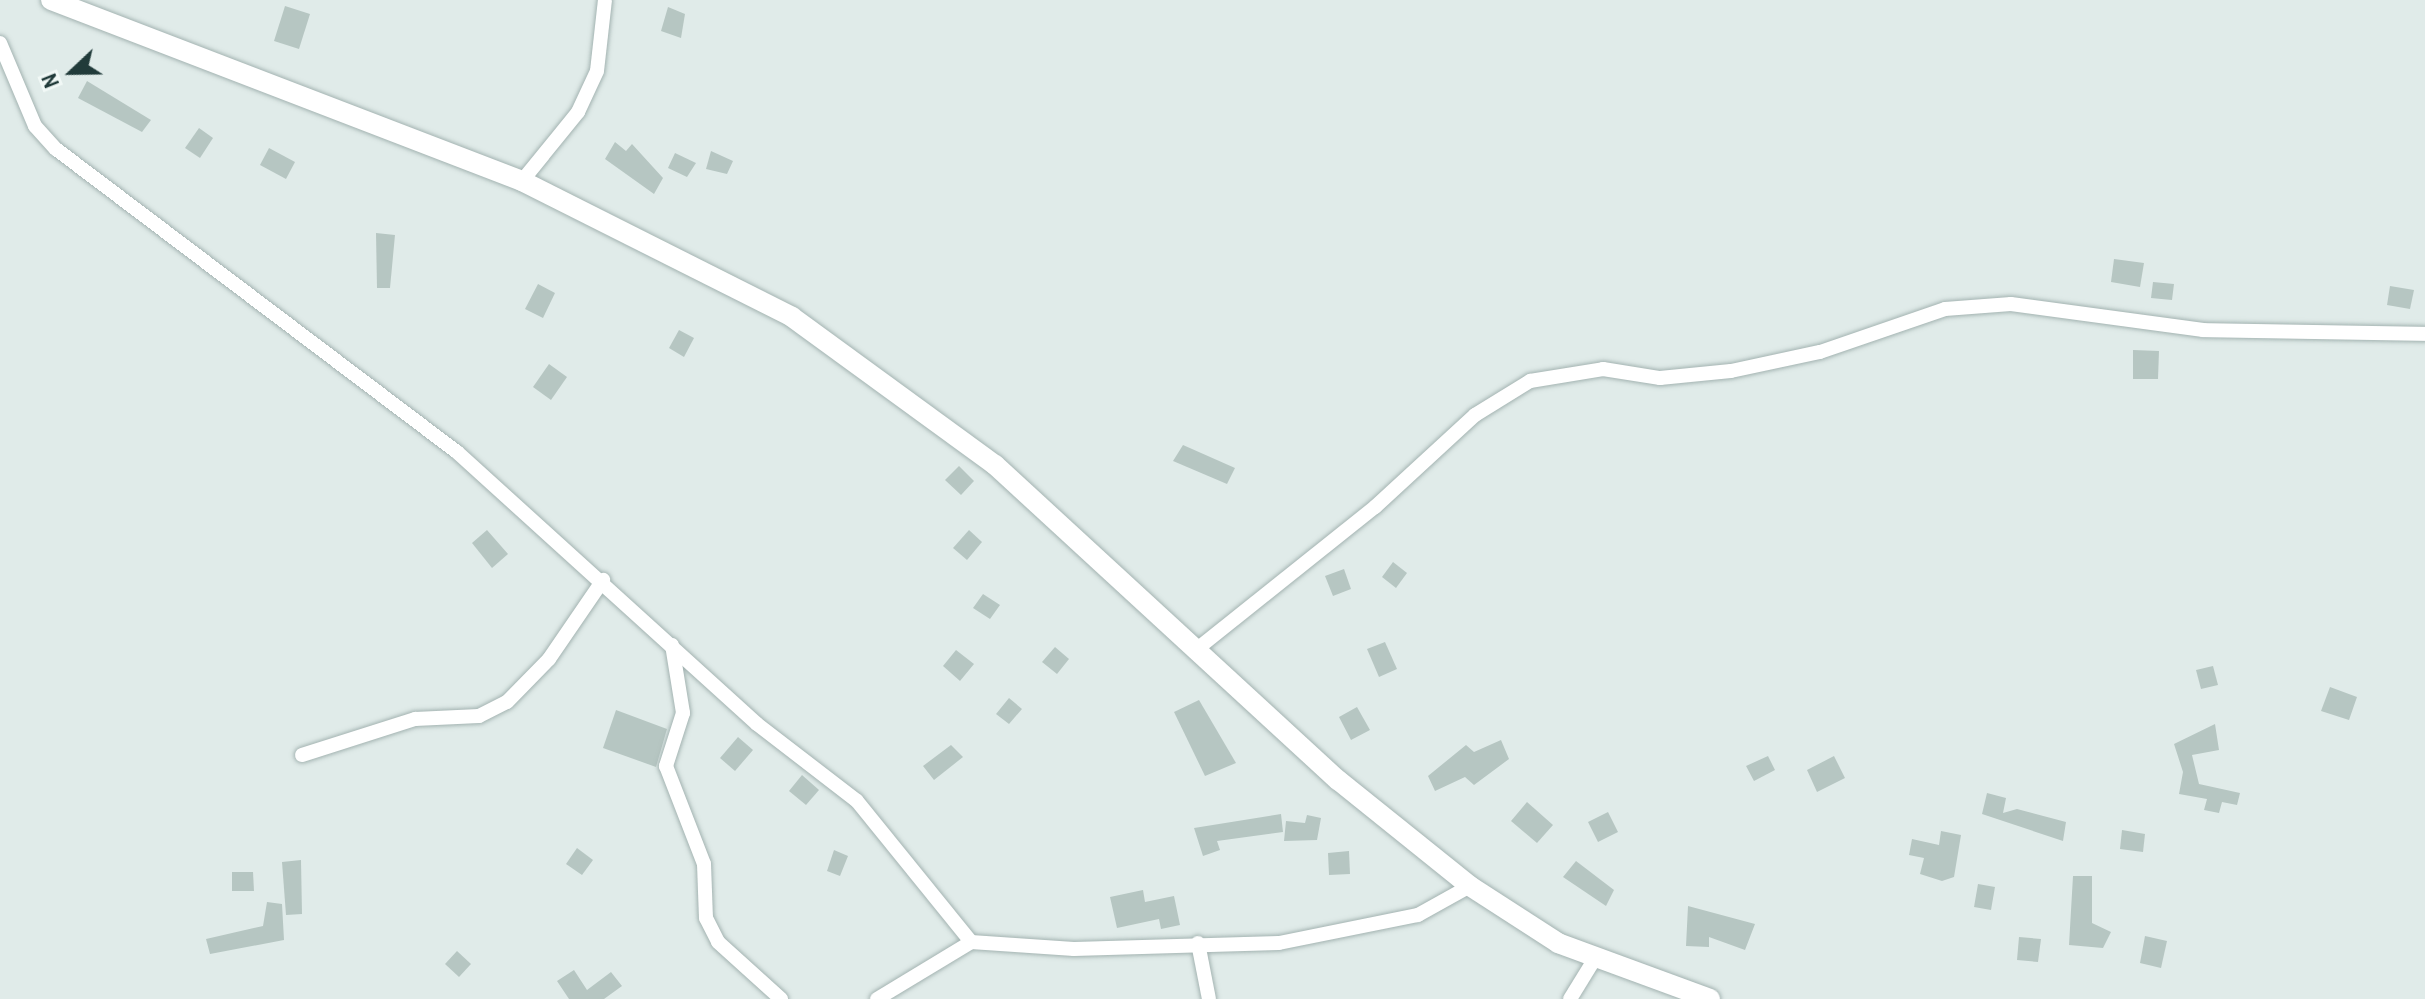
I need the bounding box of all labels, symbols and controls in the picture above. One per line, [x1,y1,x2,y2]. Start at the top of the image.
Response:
north arrow [32,32,112,112]
text: N [33,69,66,93]

